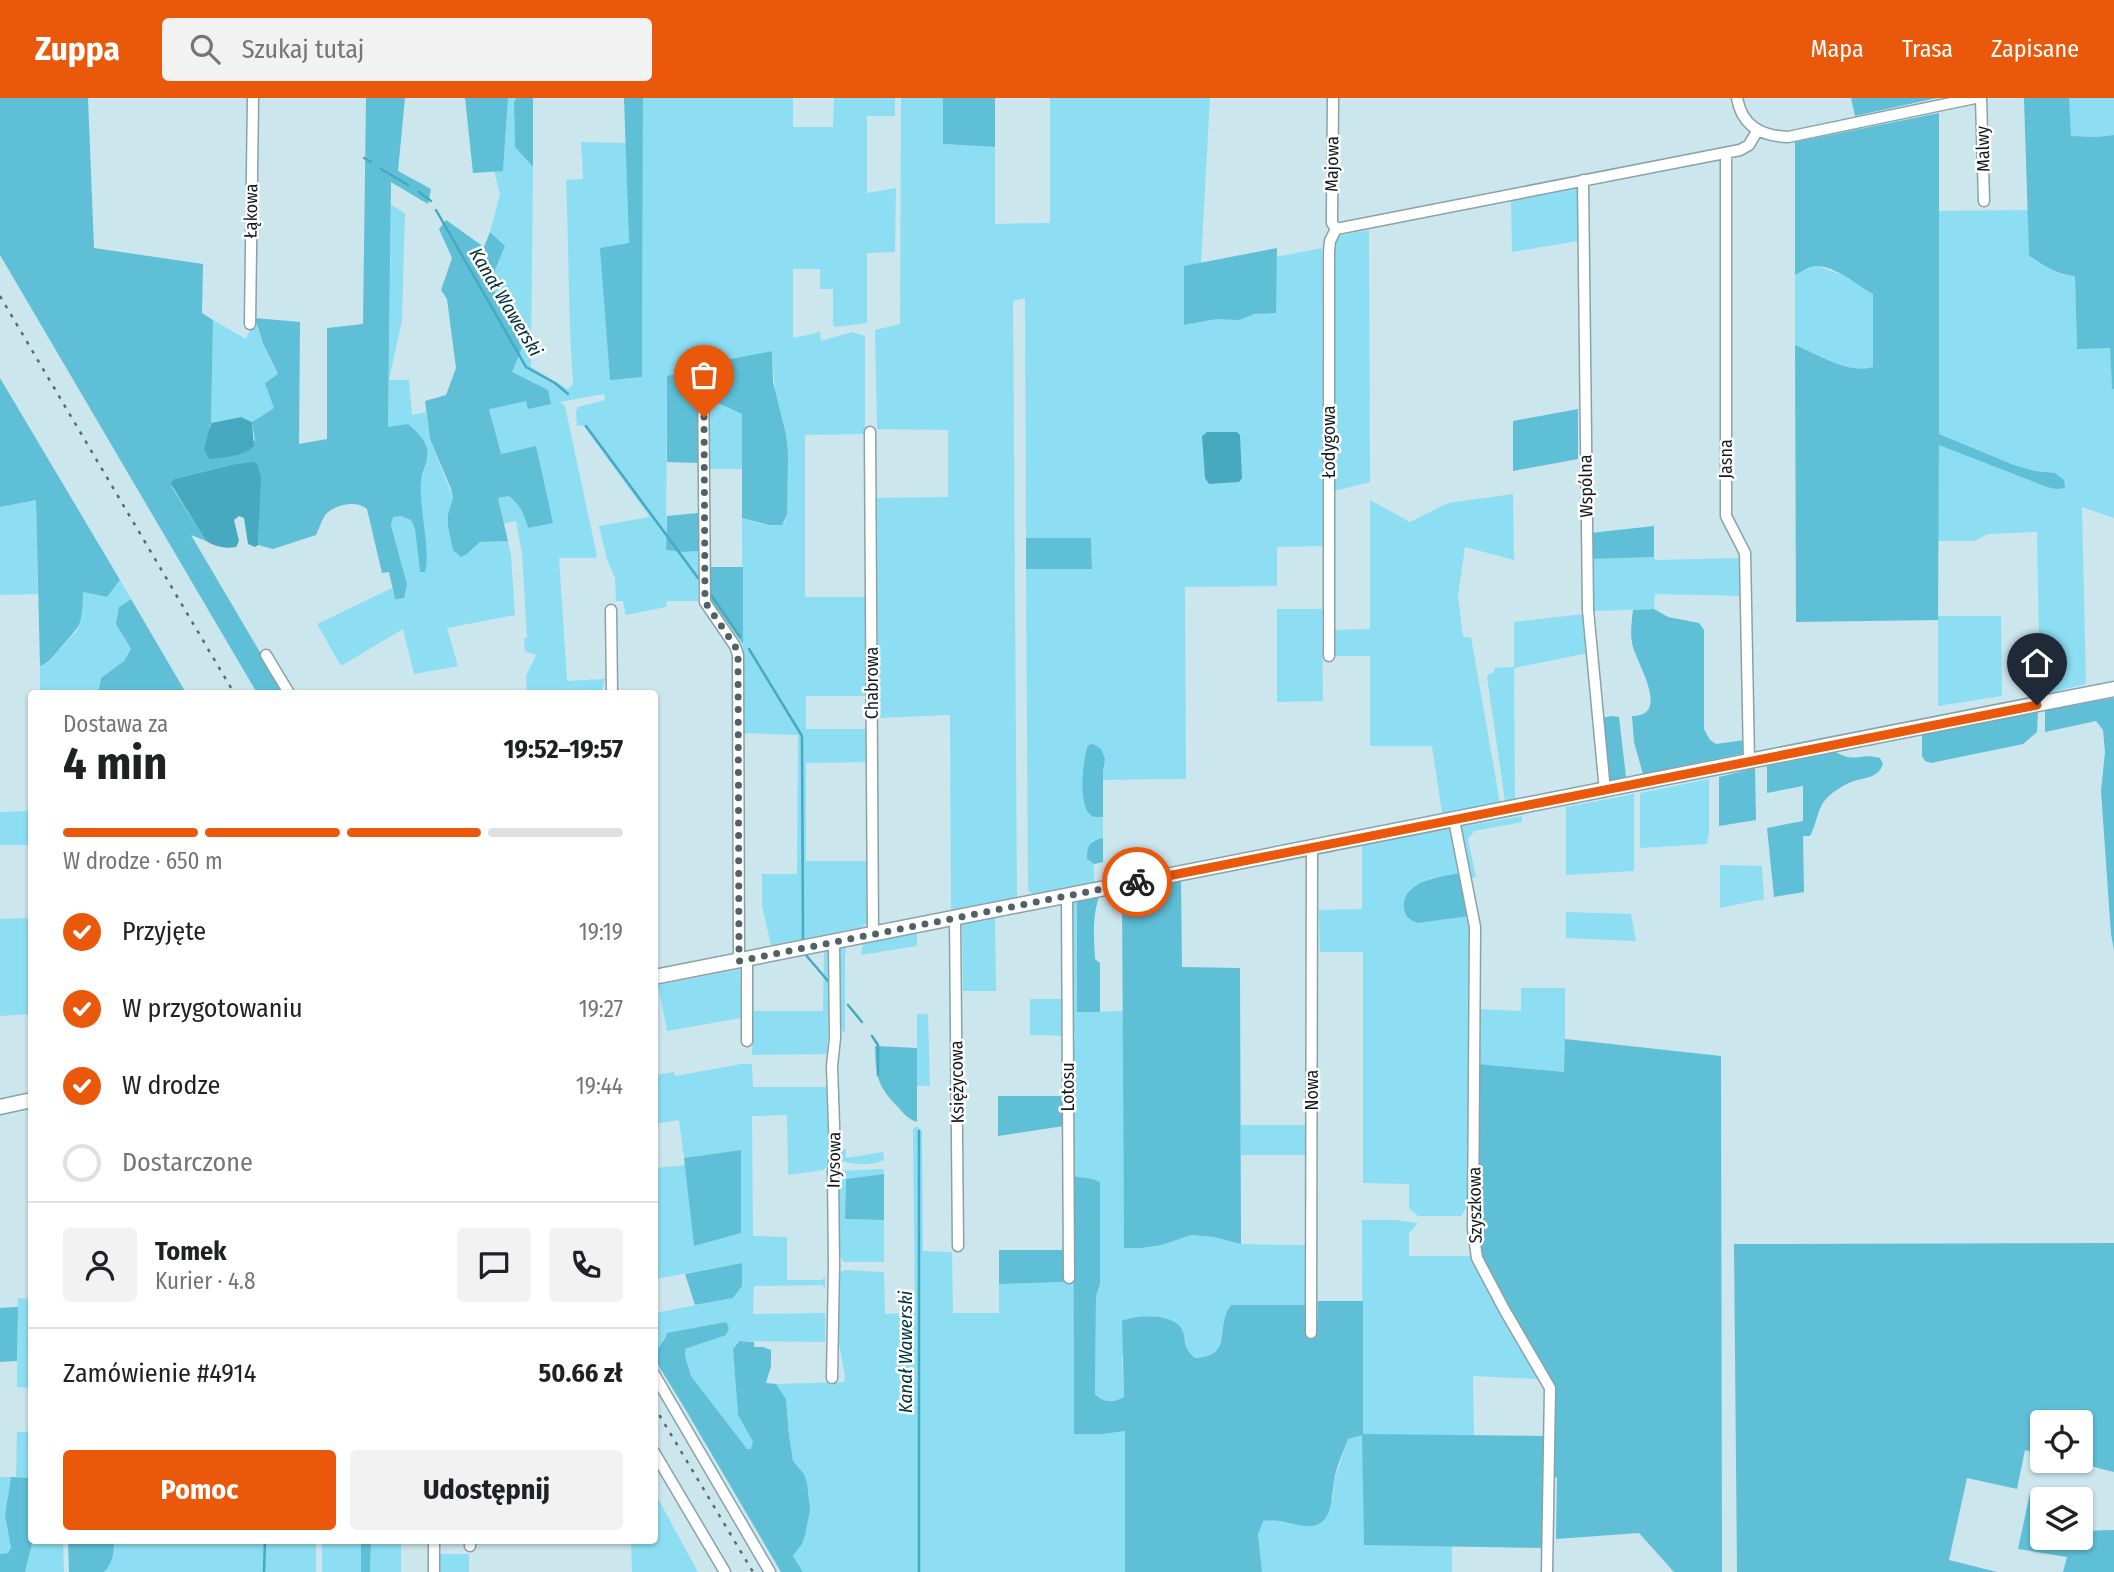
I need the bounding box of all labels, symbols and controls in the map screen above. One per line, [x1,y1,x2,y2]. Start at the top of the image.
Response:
search box [162,18,652,81]
text: Zuppa [35,29,120,69]
icon: search [186,30,224,68]
text: Szukaj tutaj [242,34,364,65]
text: Mapa [1811,35,1864,63]
text: Trasa [1902,35,1953,63]
text: Zapisane [1991,35,2079,63]
street label: Malwy [1971,126,1995,172]
street label: Majowa [1321,136,1343,192]
street label: Łąkowa [240,183,262,239]
water label: Kanał Wawerski [465,243,548,361]
pin [674,345,734,417]
icon: bag [685,356,723,394]
street label: Łodygowa [1318,405,1340,479]
street label: Jasna [1715,439,1737,479]
street label: Wspólna [1574,454,1598,518]
pin [2007,633,2067,705]
icon: home [2018,644,2056,682]
street label: Chabrowa [861,647,883,719]
text: Dostawa za [63,710,168,738]
text: 19:52–19:57 [504,734,623,765]
text: 4 min [63,736,167,791]
text: W drodze · 650 m [63,847,223,875]
courier [1102,847,1172,917]
icon: bike [1118,863,1156,901]
icon: check [63,913,101,951]
text: Przyjęte [122,916,206,947]
text: 19:19 [579,918,623,946]
icon: check [63,990,101,1028]
text: W przygotowaniu [122,993,303,1024]
text: 19:27 [579,995,623,1023]
street label: Księżycowa [945,1040,969,1124]
street label: Lotosu [1057,1062,1079,1112]
icon: check [63,1067,101,1105]
street label: Nowa [1301,1069,1323,1110]
text: W drodze [122,1070,220,1101]
text: 19:44 [576,1072,623,1100]
street label: Irysowa [823,1131,845,1188]
text: Dostarczone [122,1147,253,1178]
street label: Szyszkowa [1463,1166,1487,1244]
button: person [63,1228,137,1302]
button: chat [457,1228,531,1302]
button: phone [549,1228,623,1302]
text: Tomek [155,1236,226,1267]
text: Kurier · 4.8 [155,1267,255,1295]
water label: Kanał Wawerski [894,1290,917,1413]
text: Zamówienie #4914 [63,1358,256,1389]
text: 50.66 zł [539,1358,623,1389]
map controls [2030,1410,2093,1550]
button: locate [2030,1410,2093,1473]
button: Pomoc [63,1450,336,1530]
button: Udostępnij [350,1450,623,1530]
button: layers [2030,1487,2093,1550]

